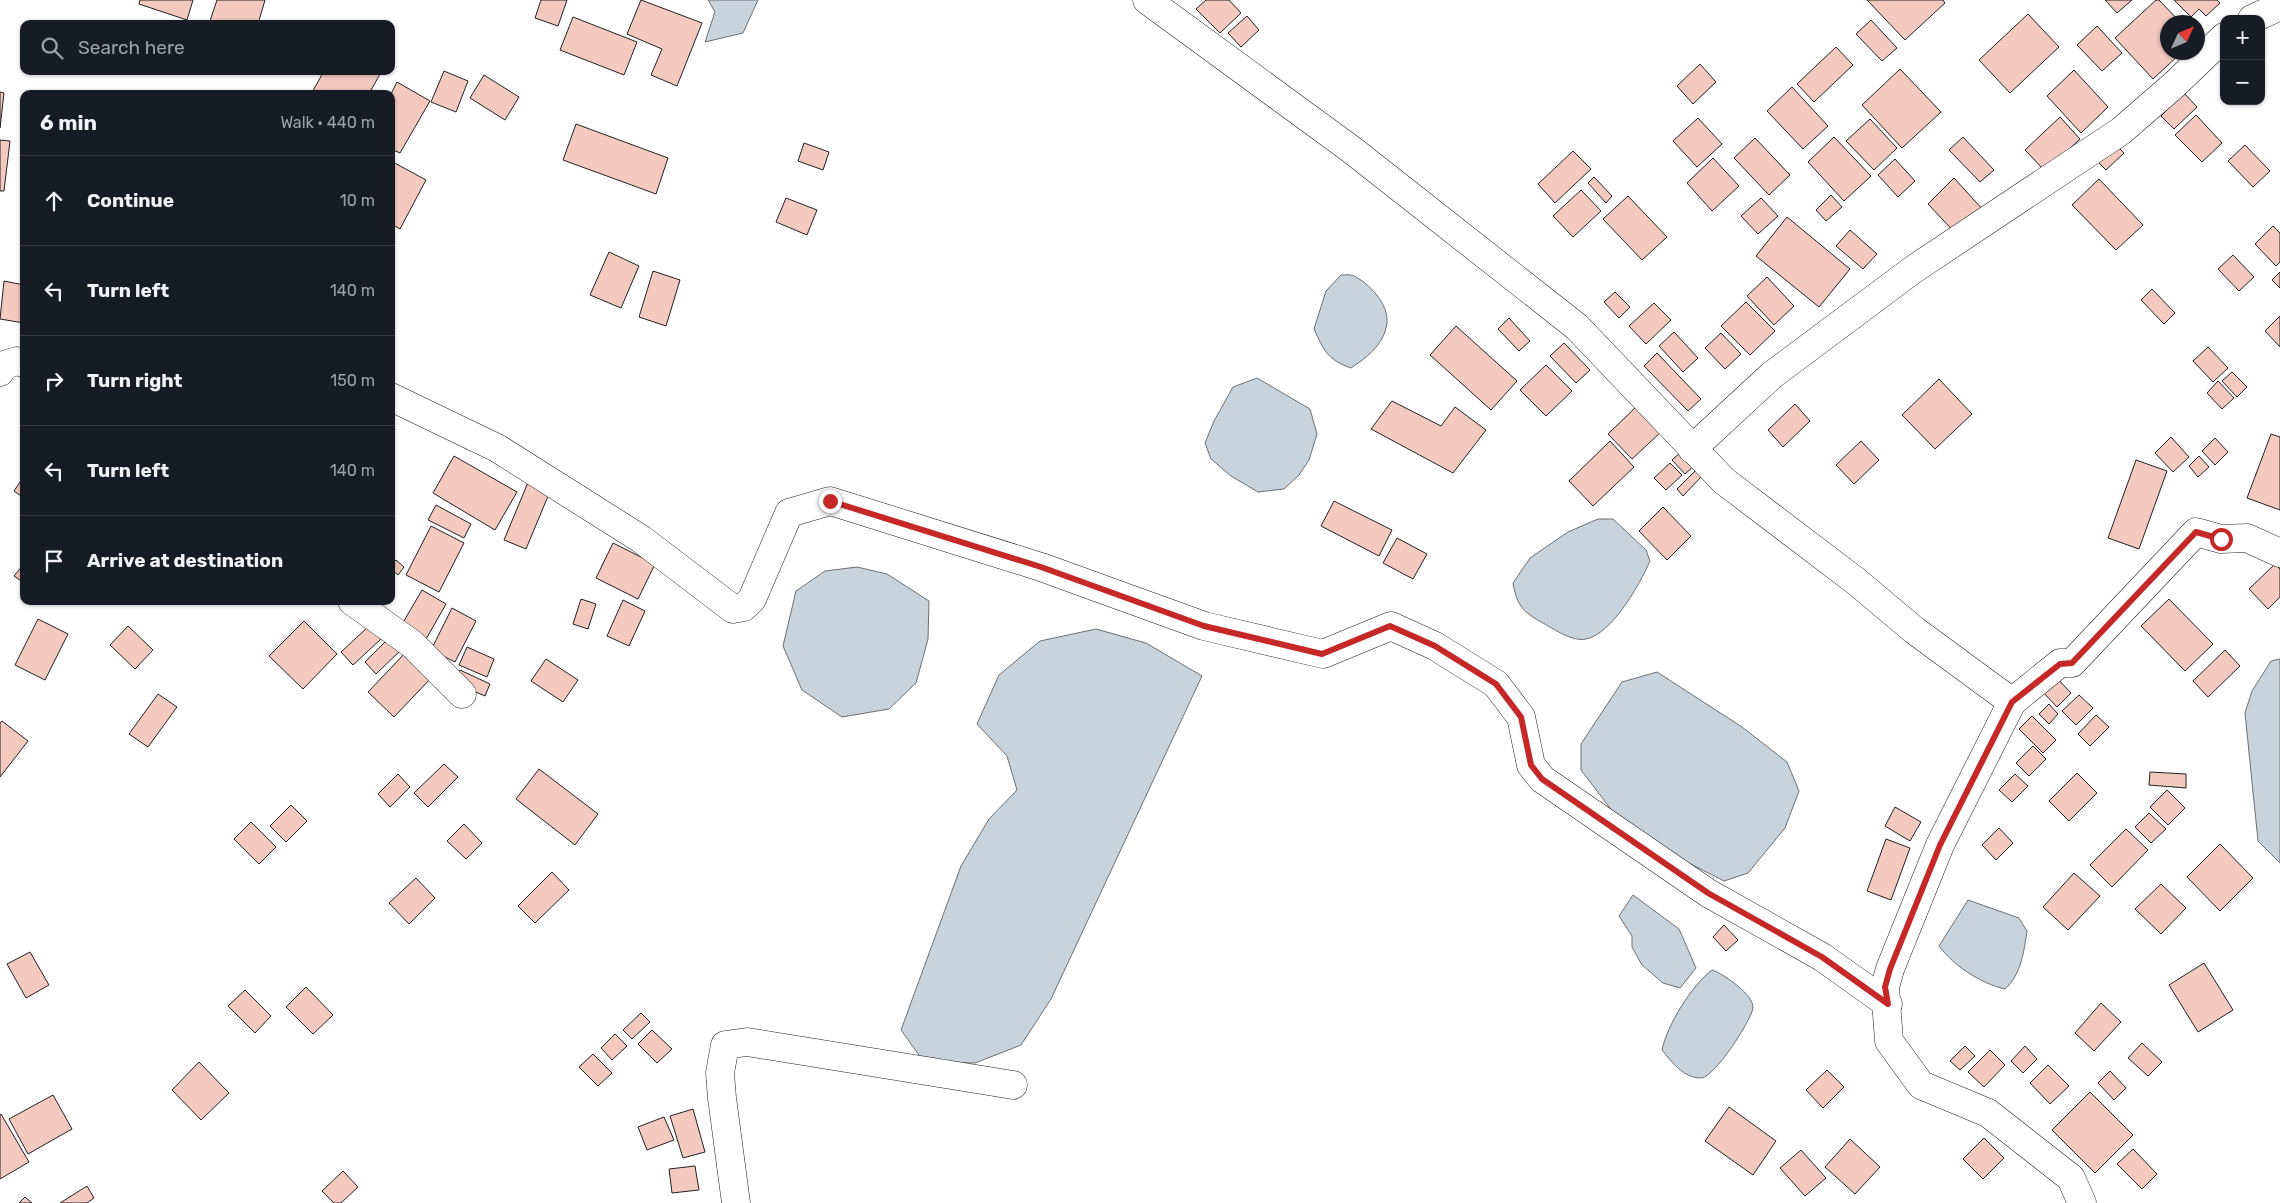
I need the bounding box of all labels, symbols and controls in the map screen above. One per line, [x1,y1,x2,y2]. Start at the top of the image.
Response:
north arrow [2160,15,2205,60]
map controls [2220,15,2265,105]
button: + [2220,15,2265,60]
search box [20,20,395,75]
icon: search [38,34,66,62]
text: Search here [78,36,185,59]
button: − [2220,60,2265,105]
text: 6 min [40,110,97,135]
text: Walk · 440 m [280,113,375,132]
icon: ahead [40,187,68,215]
text: Continue [87,189,174,212]
text: 10 m [340,191,375,210]
icon: left [40,277,68,305]
text: Turn left [87,279,169,302]
text: 140 m [330,281,375,300]
icon: right [40,367,68,395]
text: Turn right [87,369,182,392]
text: 150 m [330,371,375,390]
icon: left [40,457,68,485]
text: Turn left [87,459,169,482]
text: 140 m [330,461,375,480]
route end [819,490,842,513]
route start [2210,528,2233,551]
icon: arrive [40,547,68,575]
text: Arrive at destination [87,549,283,572]

